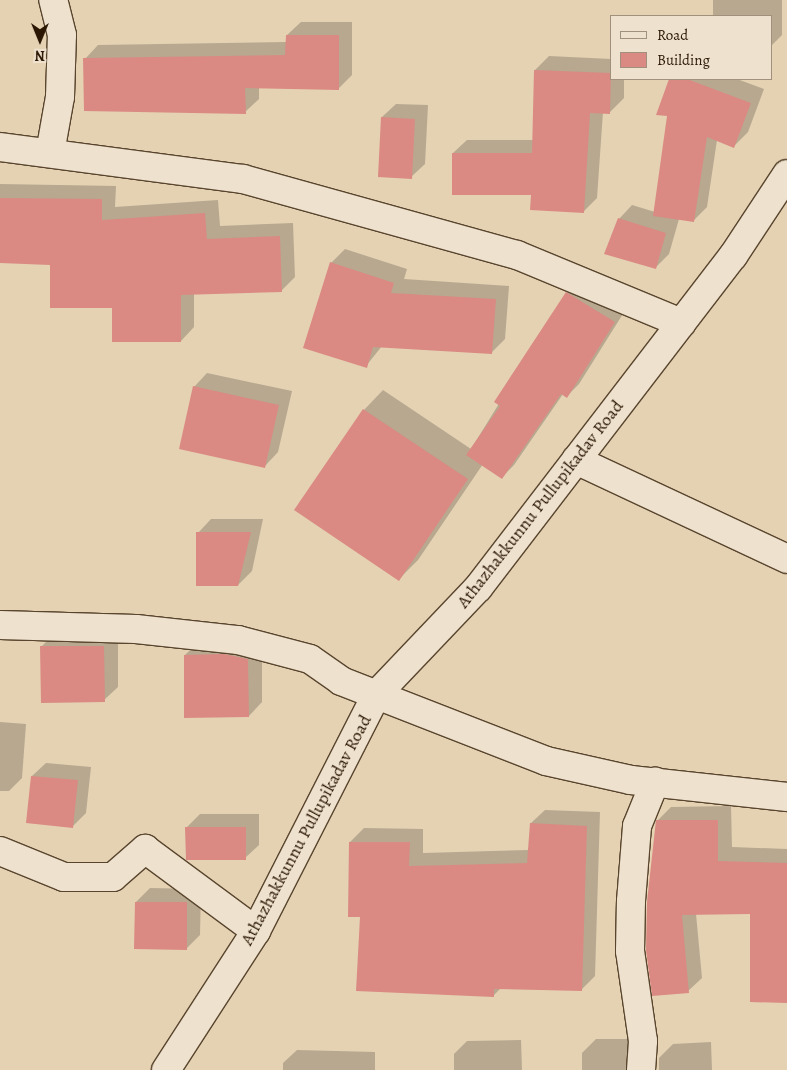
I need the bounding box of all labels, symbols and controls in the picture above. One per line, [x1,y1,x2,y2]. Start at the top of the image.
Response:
north arrow [15,15,65,65]
legend [610,15,772,80]
text: Road [657,25,688,45]
text: N [35,46,45,65]
text: Building [657,50,710,70]
street label: Athazhakkunnu Pullupikadav Road [452,396,628,612]
street label: Athazhakkunnu Pullupikadav Road [236,711,376,949]

